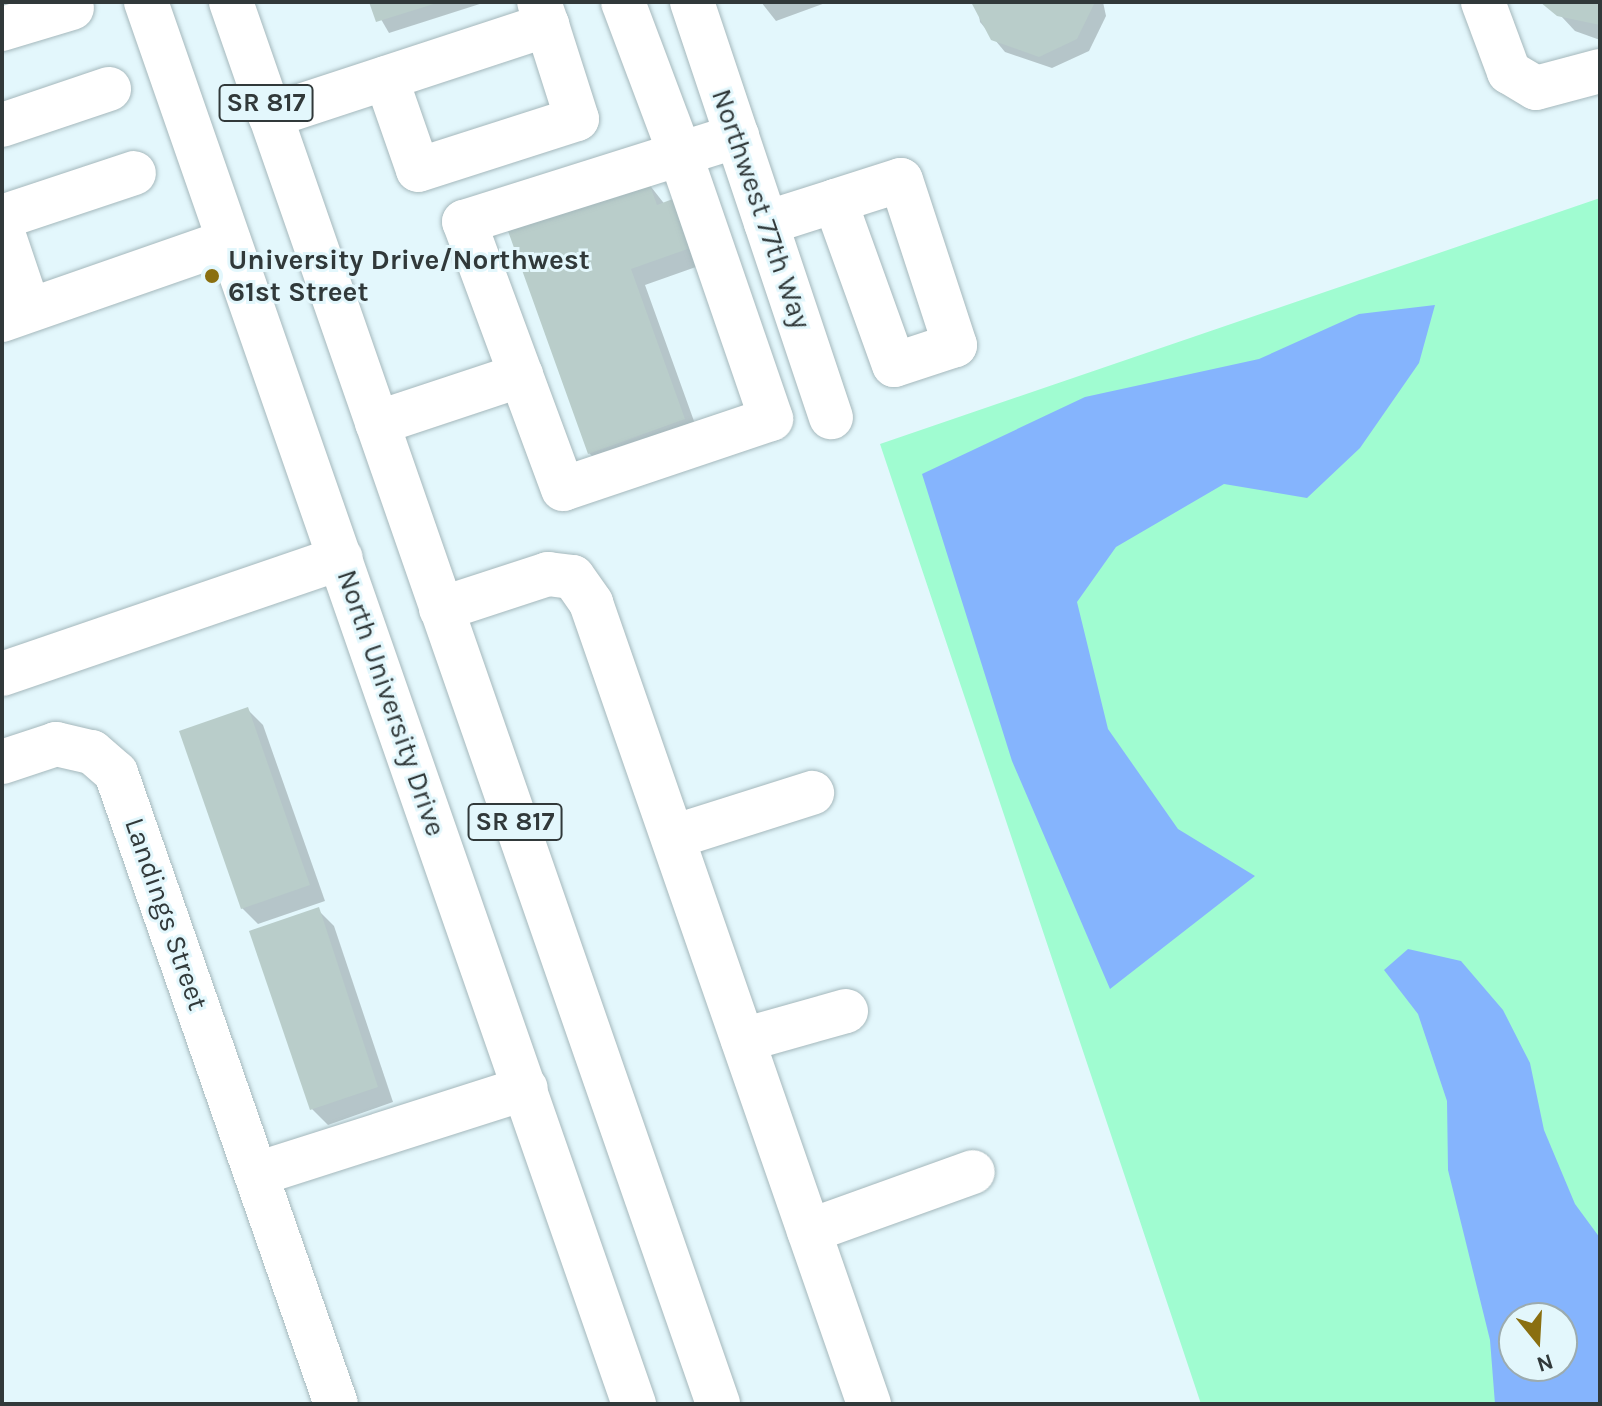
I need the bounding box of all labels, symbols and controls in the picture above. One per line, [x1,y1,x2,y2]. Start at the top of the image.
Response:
road number: SR 817 [218,81,314,125]
street label: Northwest 77th Way [704,85,818,333]
place label: University Drive/Northwest 61st Street [228,243,590,309]
marker: University Drive/Northwest 61st Street [203,267,221,285]
street label: North University Drive [330,565,452,841]
road number: SR 817 [467,800,563,844]
street label: Landings Street [117,813,215,1015]
north arrow [1498,1302,1578,1382]
text: N [1533,1348,1556,1378]

